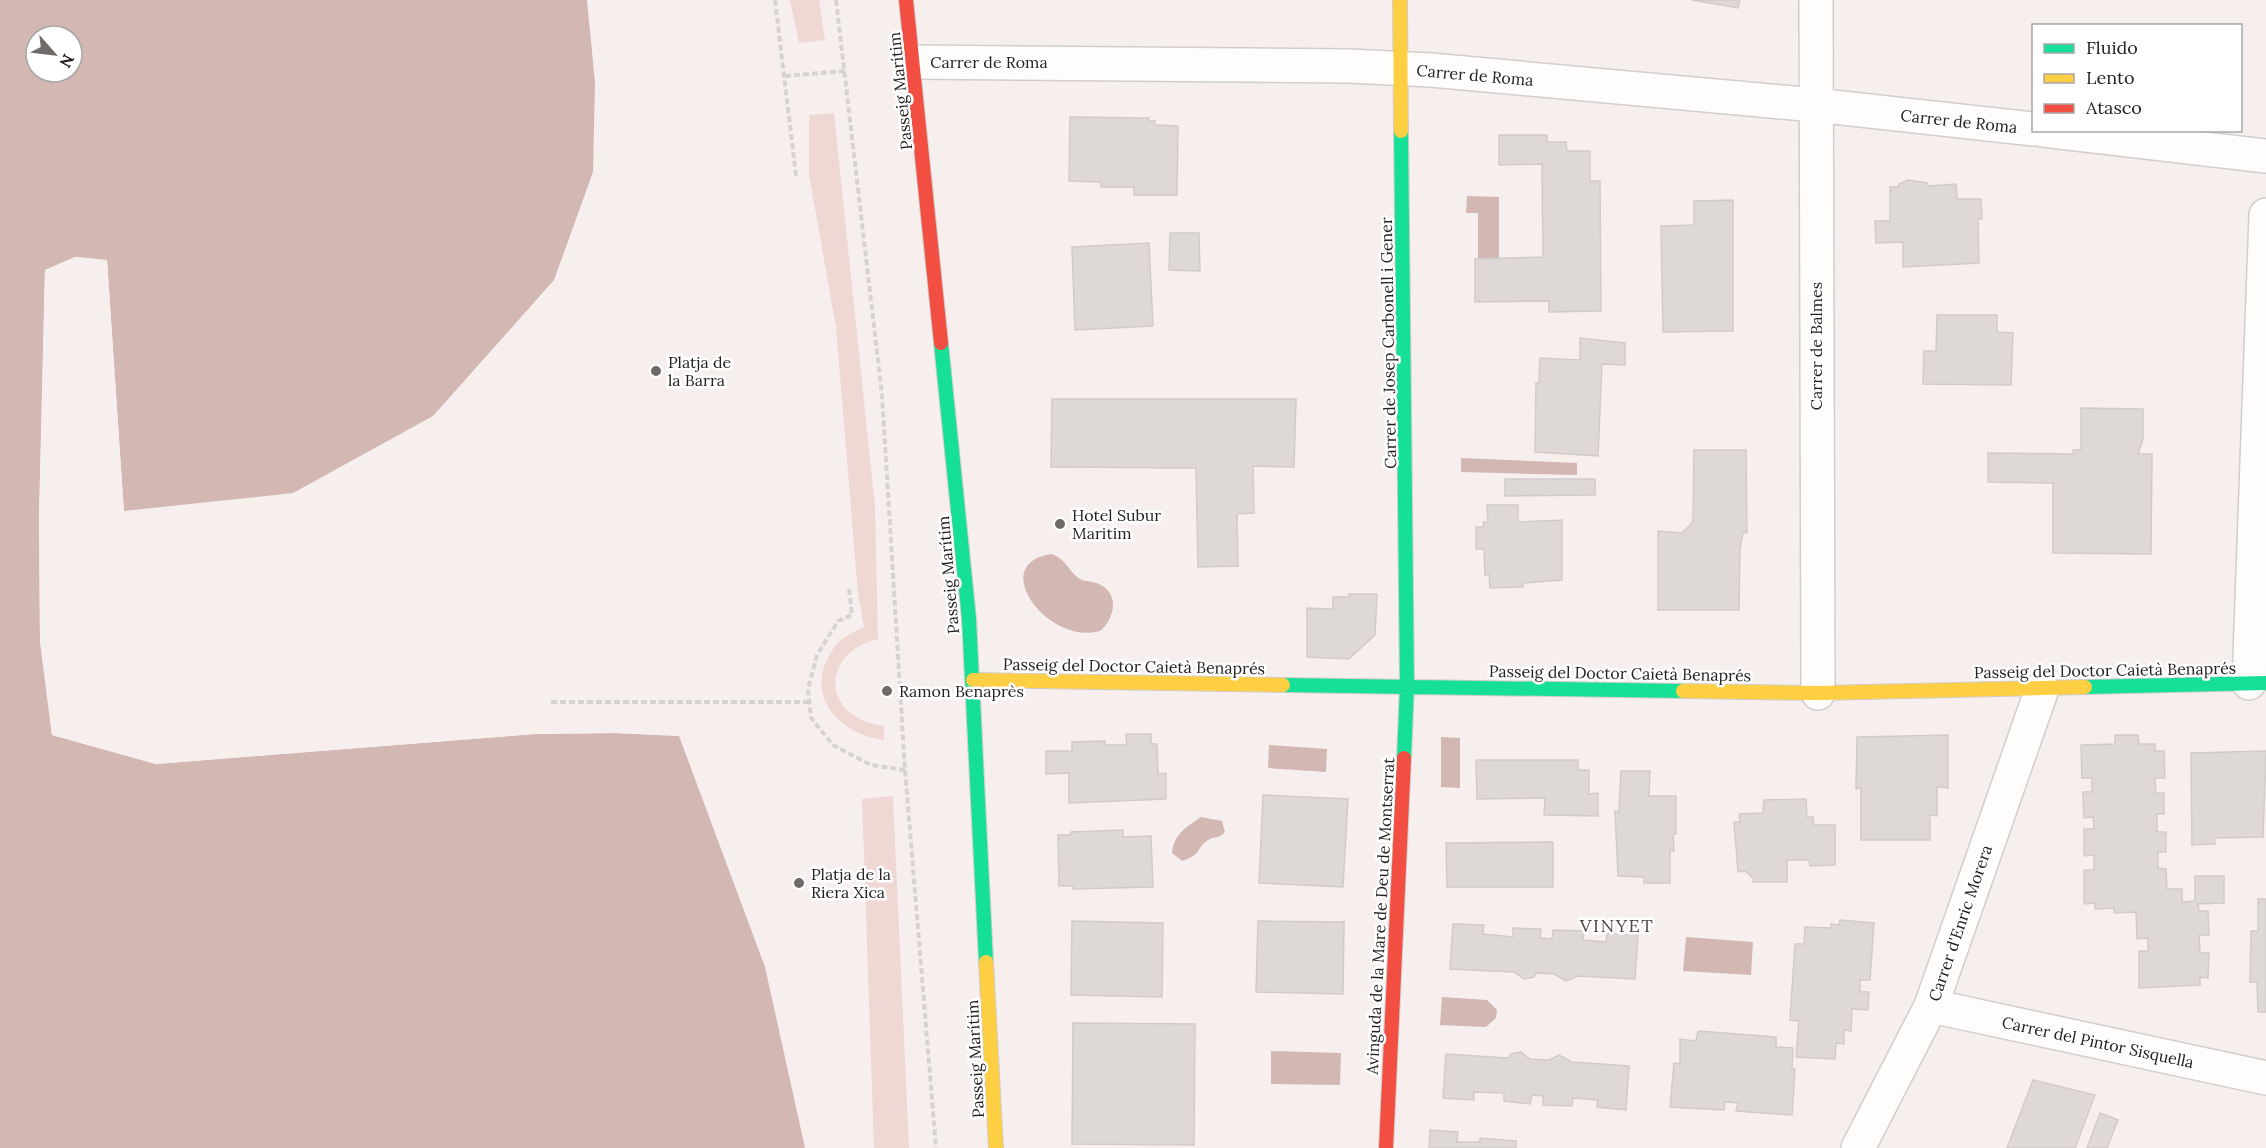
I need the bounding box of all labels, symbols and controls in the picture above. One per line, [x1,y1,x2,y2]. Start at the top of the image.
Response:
north arrow [24,24,84,84]
legend [2032,24,2242,132]
street label: Passeig Marítim [884,31,916,151]
text: Fluido [2086,36,2138,59]
text: N [56,51,79,71]
street label: Carrer de Roma [930,52,1048,72]
street label: Carrer de Roma [1416,60,1534,90]
text: Lento [2086,66,2134,89]
text: Atasco [2085,96,2142,119]
street label: Carrer de Roma [1900,105,2018,137]
street label: Carrer de Josep Carbonell i Gener [1376,217,1400,469]
street label: Carrer de Balmes [1806,282,1826,410]
place label: Platja de la Barra [668,352,731,390]
marker: Platja de la Barra [649,364,663,378]
place label: Hotel Subur Maritim [1072,505,1161,543]
street label: Passeig Marítim [933,515,963,635]
marker: Hotel Subur Maritim [1053,517,1067,531]
street label: Passeig del Doctor Caietà Benaprés [1003,654,1265,678]
street label: Passeig del Doctor Caietà Benaprés [1974,658,2236,682]
street label: Passeig del Doctor Caietà Benaprés [1489,661,1751,685]
place label: Ramon Benaprès [899,681,1024,701]
marker: Ramon Benaprès [880,684,894,698]
street label: Avinguda de la Mare de Deu de Montserrat [1362,756,1398,1076]
street label: Carrer d'Enric Morera [1924,842,1996,1004]
place label: Platja de la Riera Xica [811,864,891,902]
marker: Platja de la Riera Xica [792,876,806,890]
district label: VINYET [1579,914,1654,937]
street label: Passeig Marítim [962,999,988,1119]
street label: Carrer del Pintor Sisquella [2000,1012,2196,1072]

